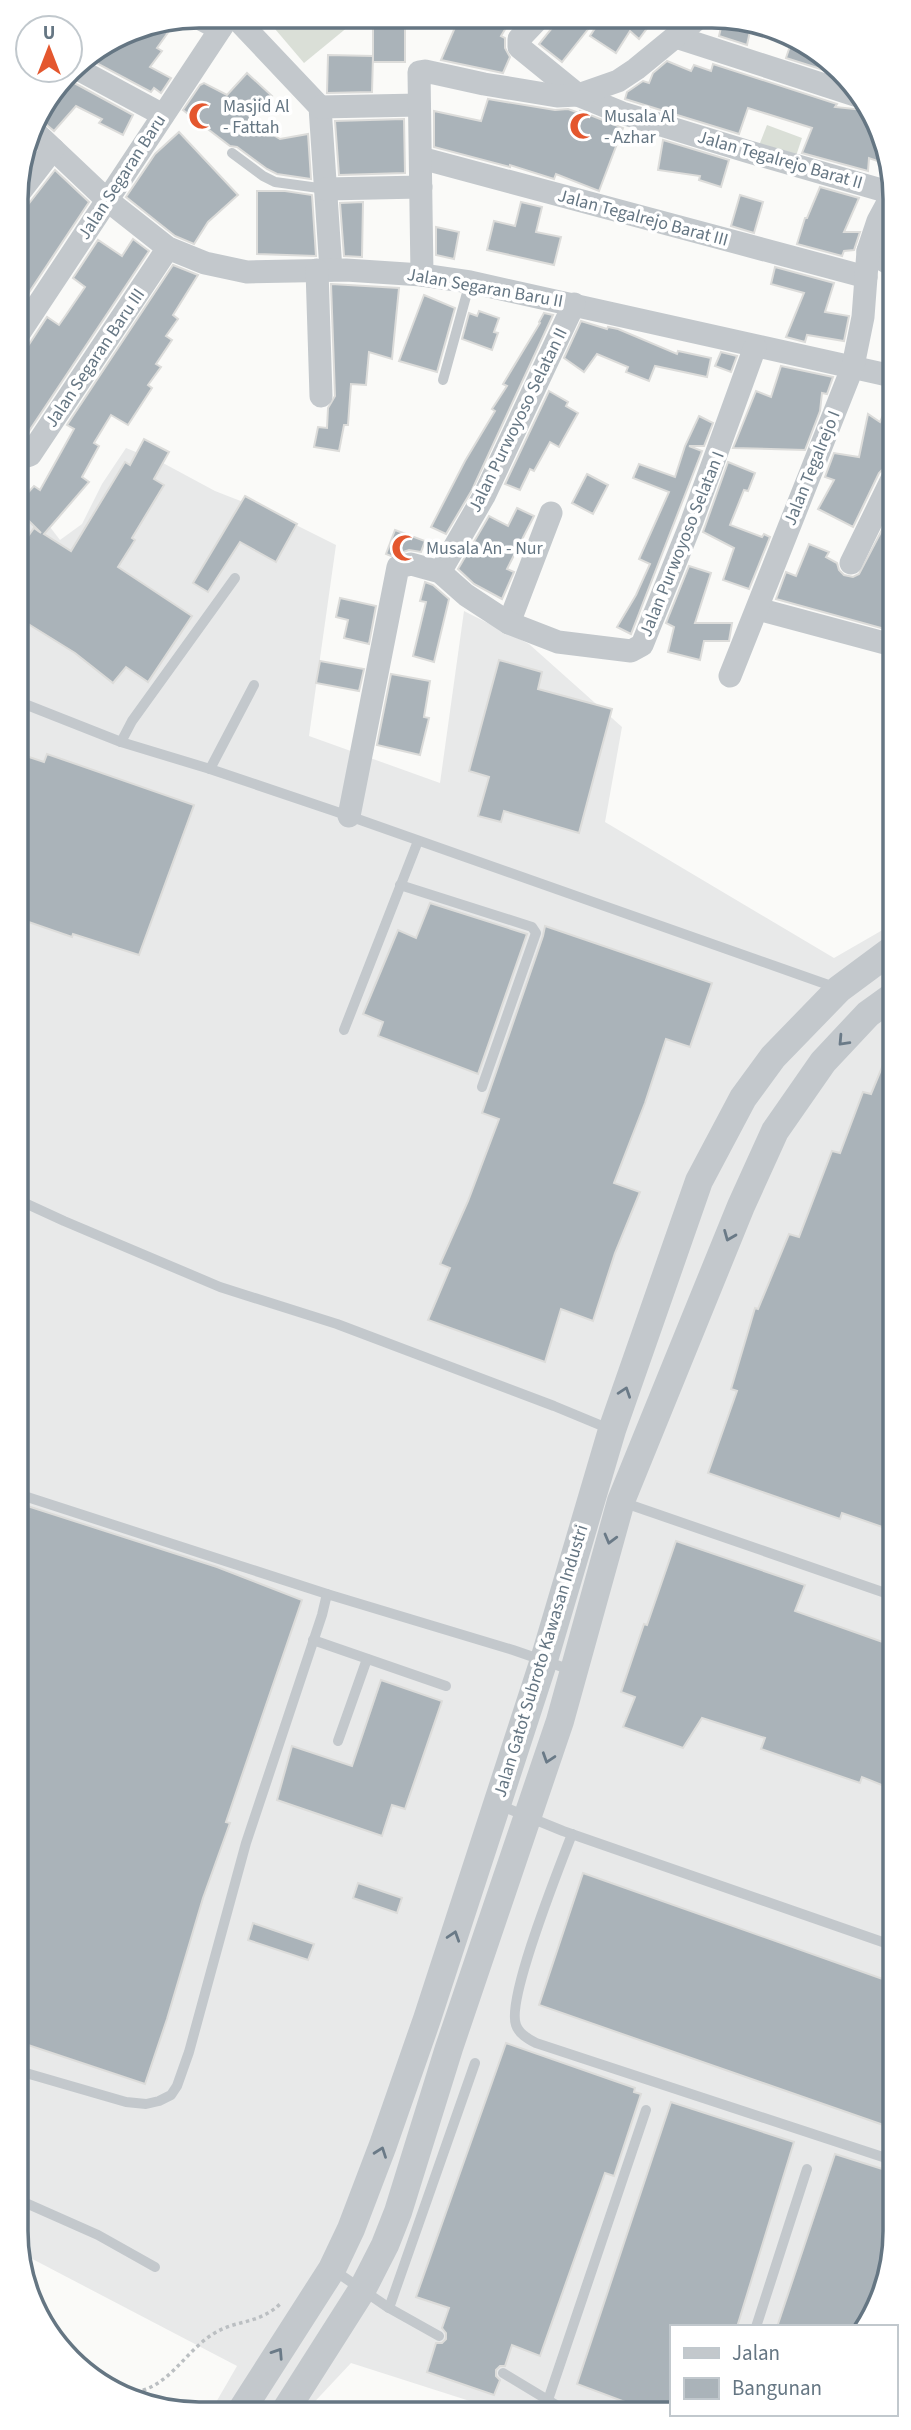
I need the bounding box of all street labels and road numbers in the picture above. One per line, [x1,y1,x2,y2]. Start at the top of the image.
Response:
street label: Jalan Segaran Baru [72,109,172,245]
street label: Jalan Tegalrejo Barat II [695,124,865,196]
street label: Jalan Tegalrejo Barat III [555,183,731,253]
street label: Jalan Segaran Baru II [405,262,565,314]
street label: Jalan Segaran Baru III [39,284,151,432]
street label: Jalan Purwoyoso Selatan II [462,324,574,516]
street label: Jalan Tegalrejo I [778,407,846,529]
street label: Jalan Purwoyoso Selatan I [633,448,731,640]
street label: Jalan Gatot Subroto Kawasan Industri [488,1522,594,1800]

